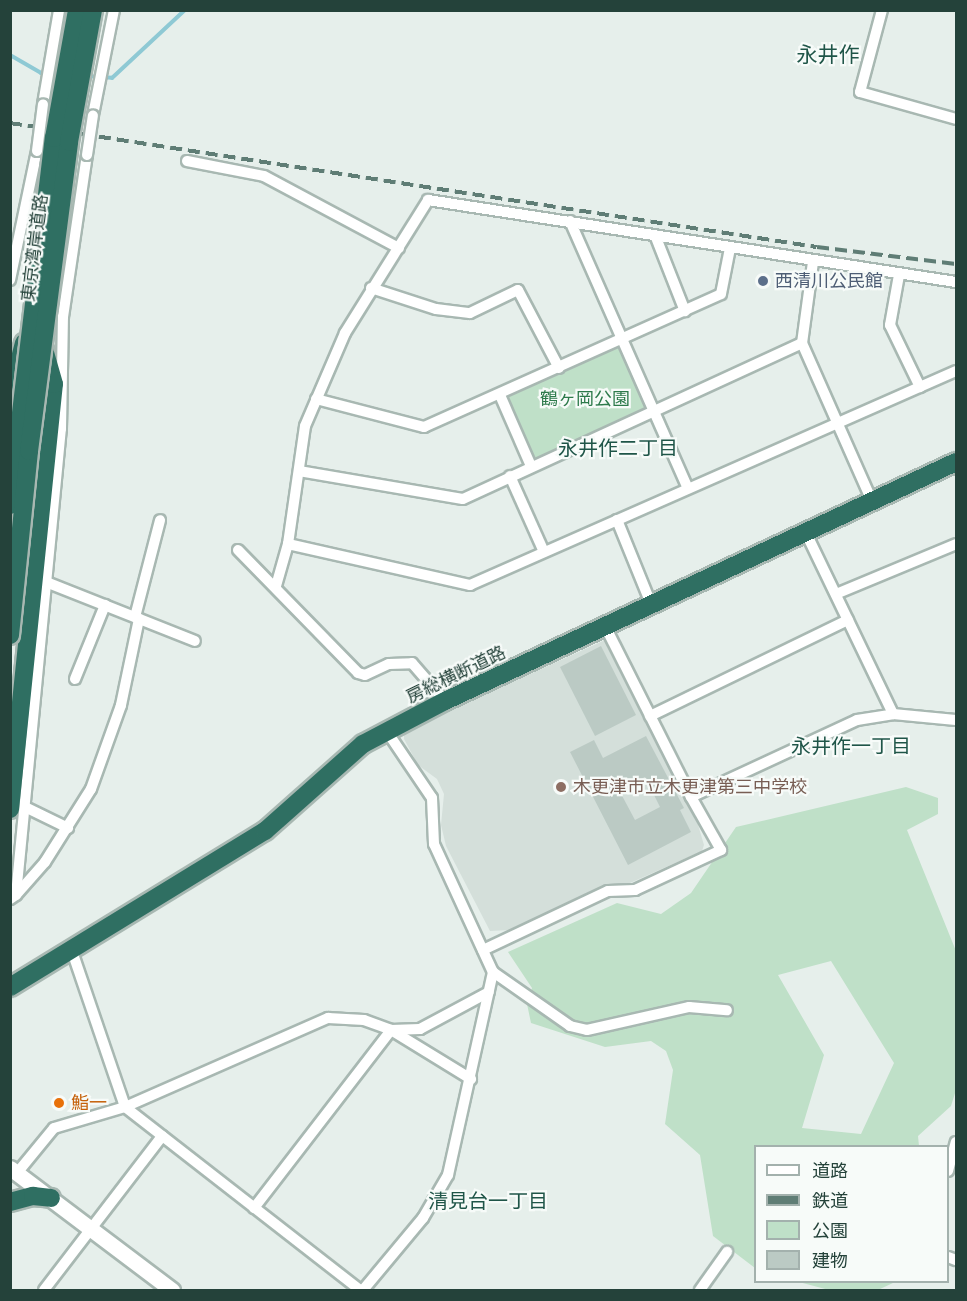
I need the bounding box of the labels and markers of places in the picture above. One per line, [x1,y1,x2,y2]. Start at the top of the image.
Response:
place label: 西清川公民館 [775,270,883,292]
marker: 西清川公民館 [756,274,770,288]
place label: 木更津市立木更津第三中学校 [573,776,807,798]
marker: 木更津市立木更津第三中学校 [554,780,568,794]
place label: 鮨一 [71,1092,107,1114]
marker: 鮨一 [52,1096,66,1110]

